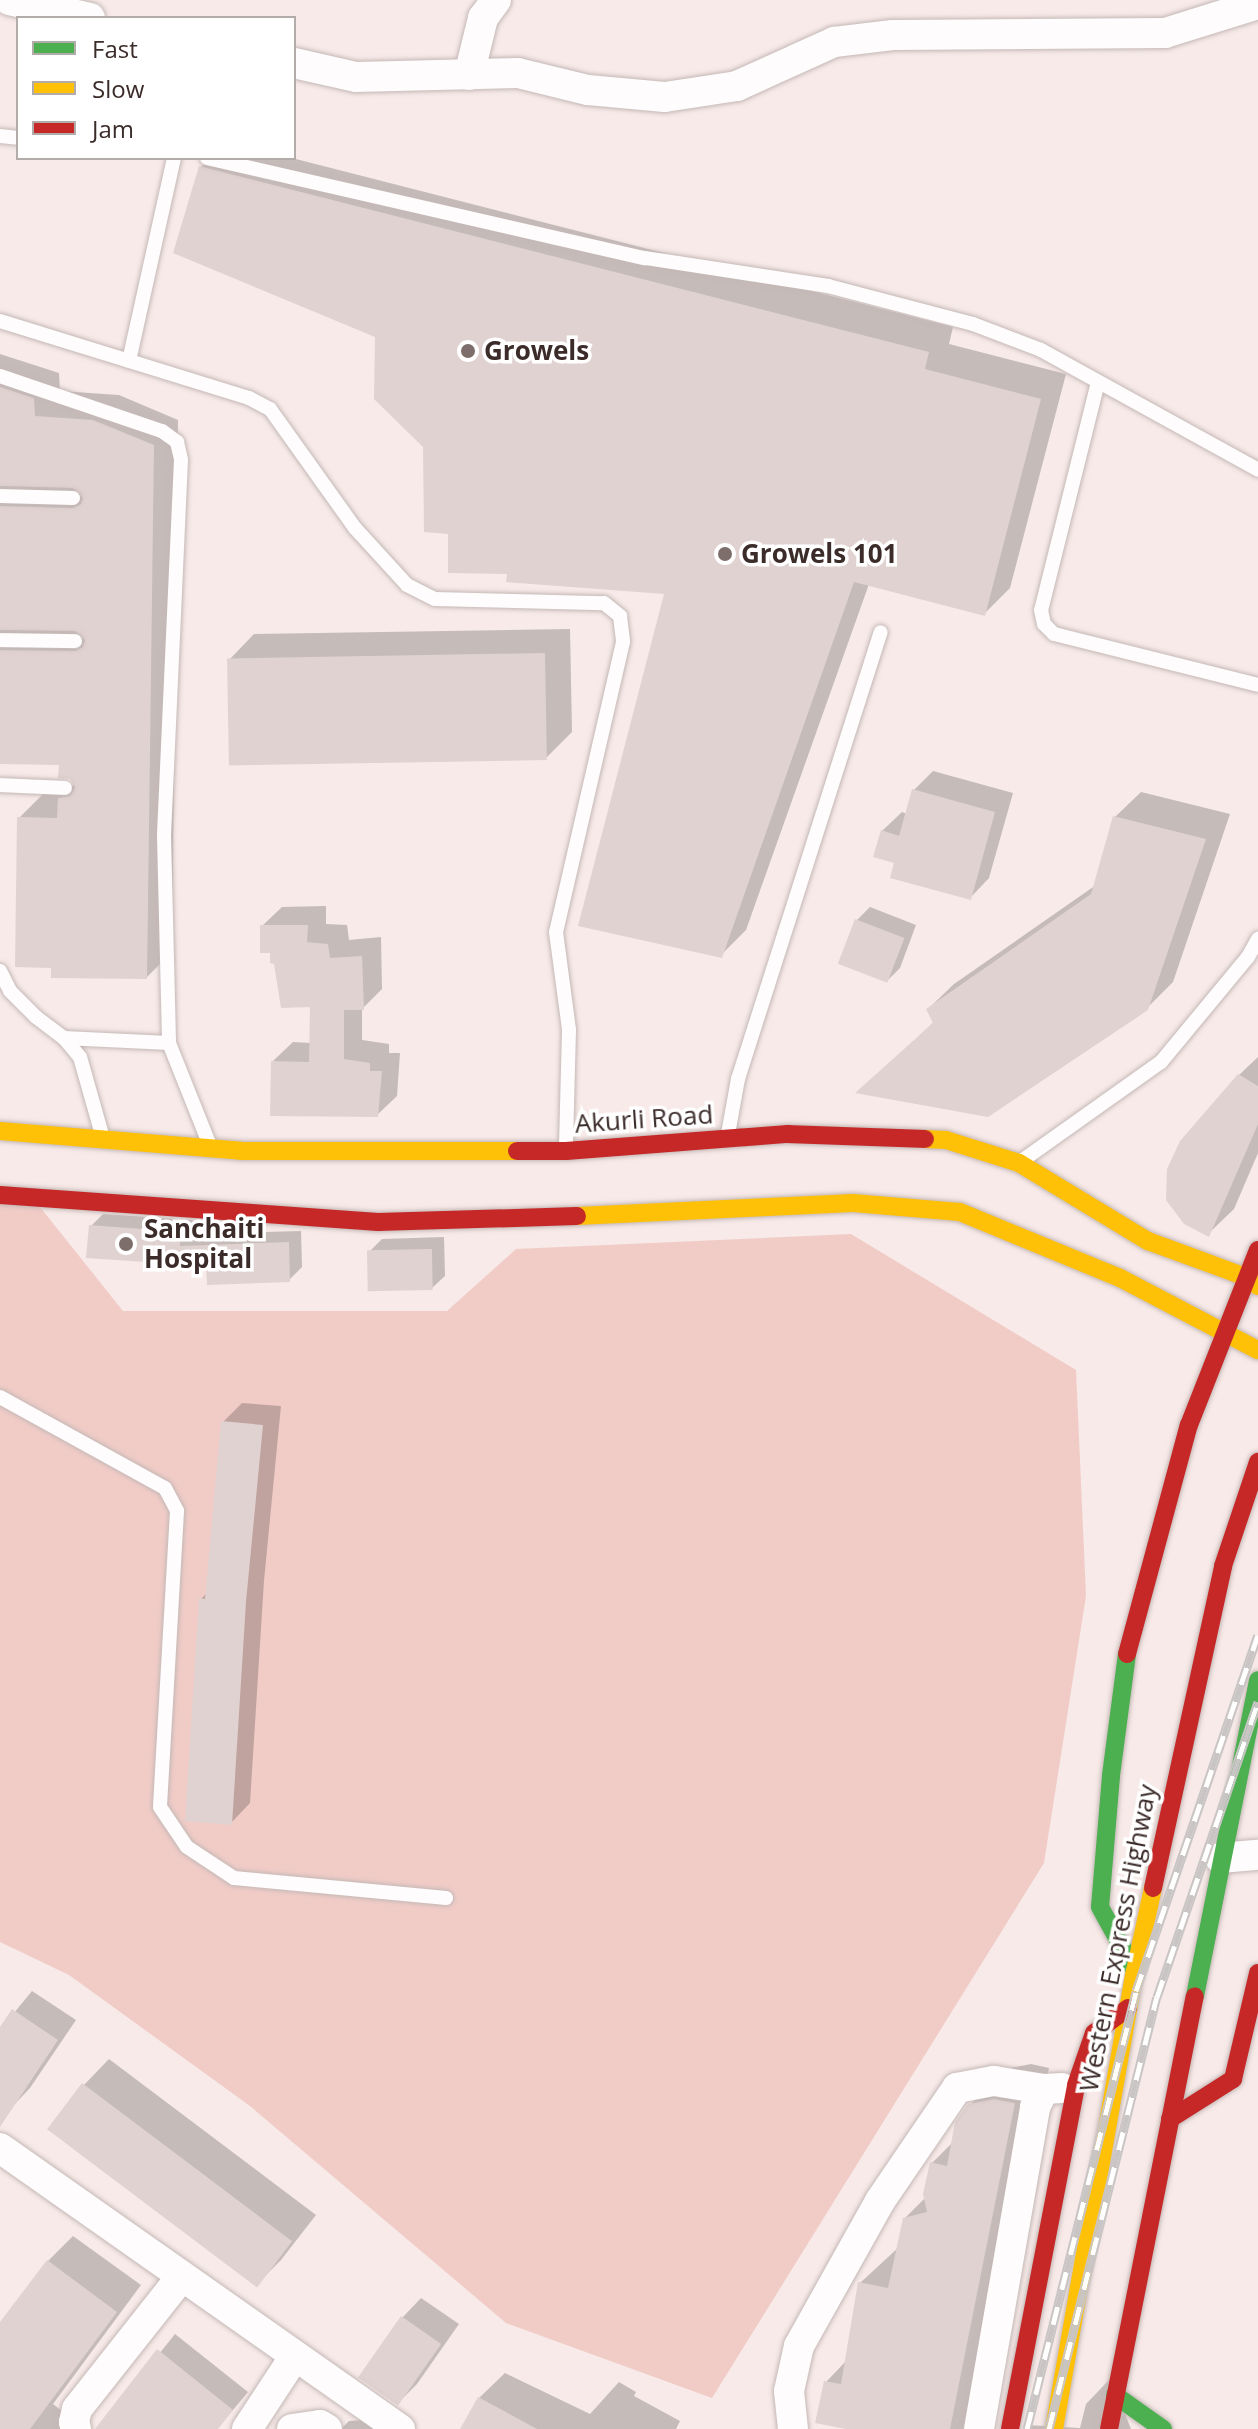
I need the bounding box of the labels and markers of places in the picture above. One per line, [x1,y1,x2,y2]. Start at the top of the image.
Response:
place label: Growels [484,335,589,367]
marker: Growels [459,342,477,360]
place label: Growels 101 [741,538,898,570]
marker: Growels 101 [716,545,734,563]
place label: Sanchaiti Hospital [144,1213,264,1274]
marker: Sanchaiti Hospital [115,1233,137,1255]

